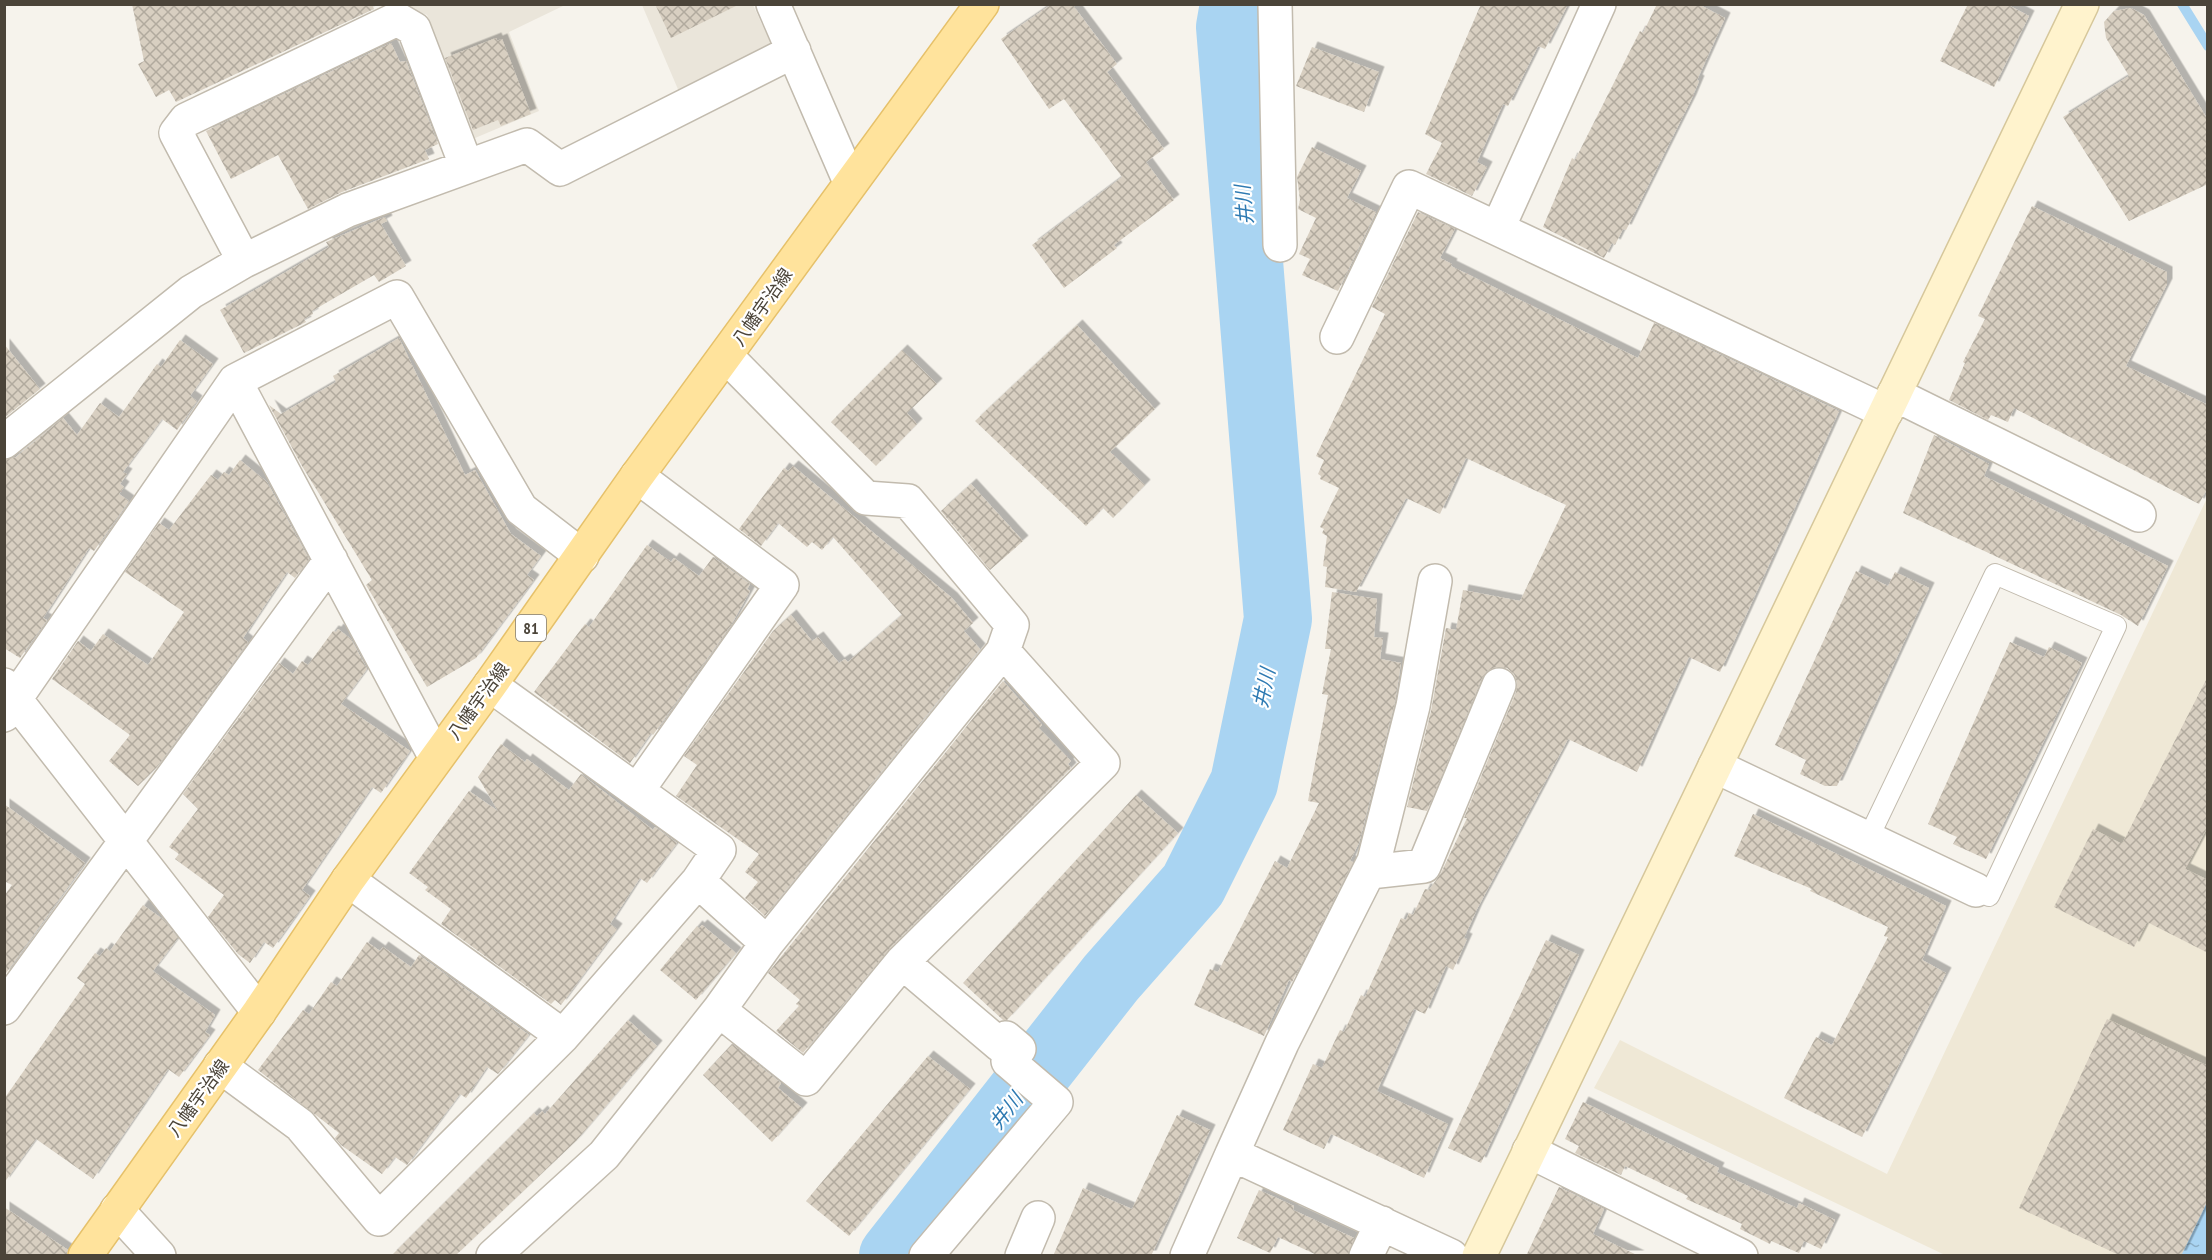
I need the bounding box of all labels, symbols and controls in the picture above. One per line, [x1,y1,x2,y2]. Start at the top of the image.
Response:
water label: 井川 [1229,182,1259,226]
street label: 八幡宇治線 [727,264,797,350]
road number: 81 [516,615,546,641]
street label: 八幡宇治線 [442,658,514,744]
water label: 井川 [1247,664,1281,710]
street label: 八幡宇治線 [162,1055,234,1141]
water label: 井川 [983,1086,1030,1135]

